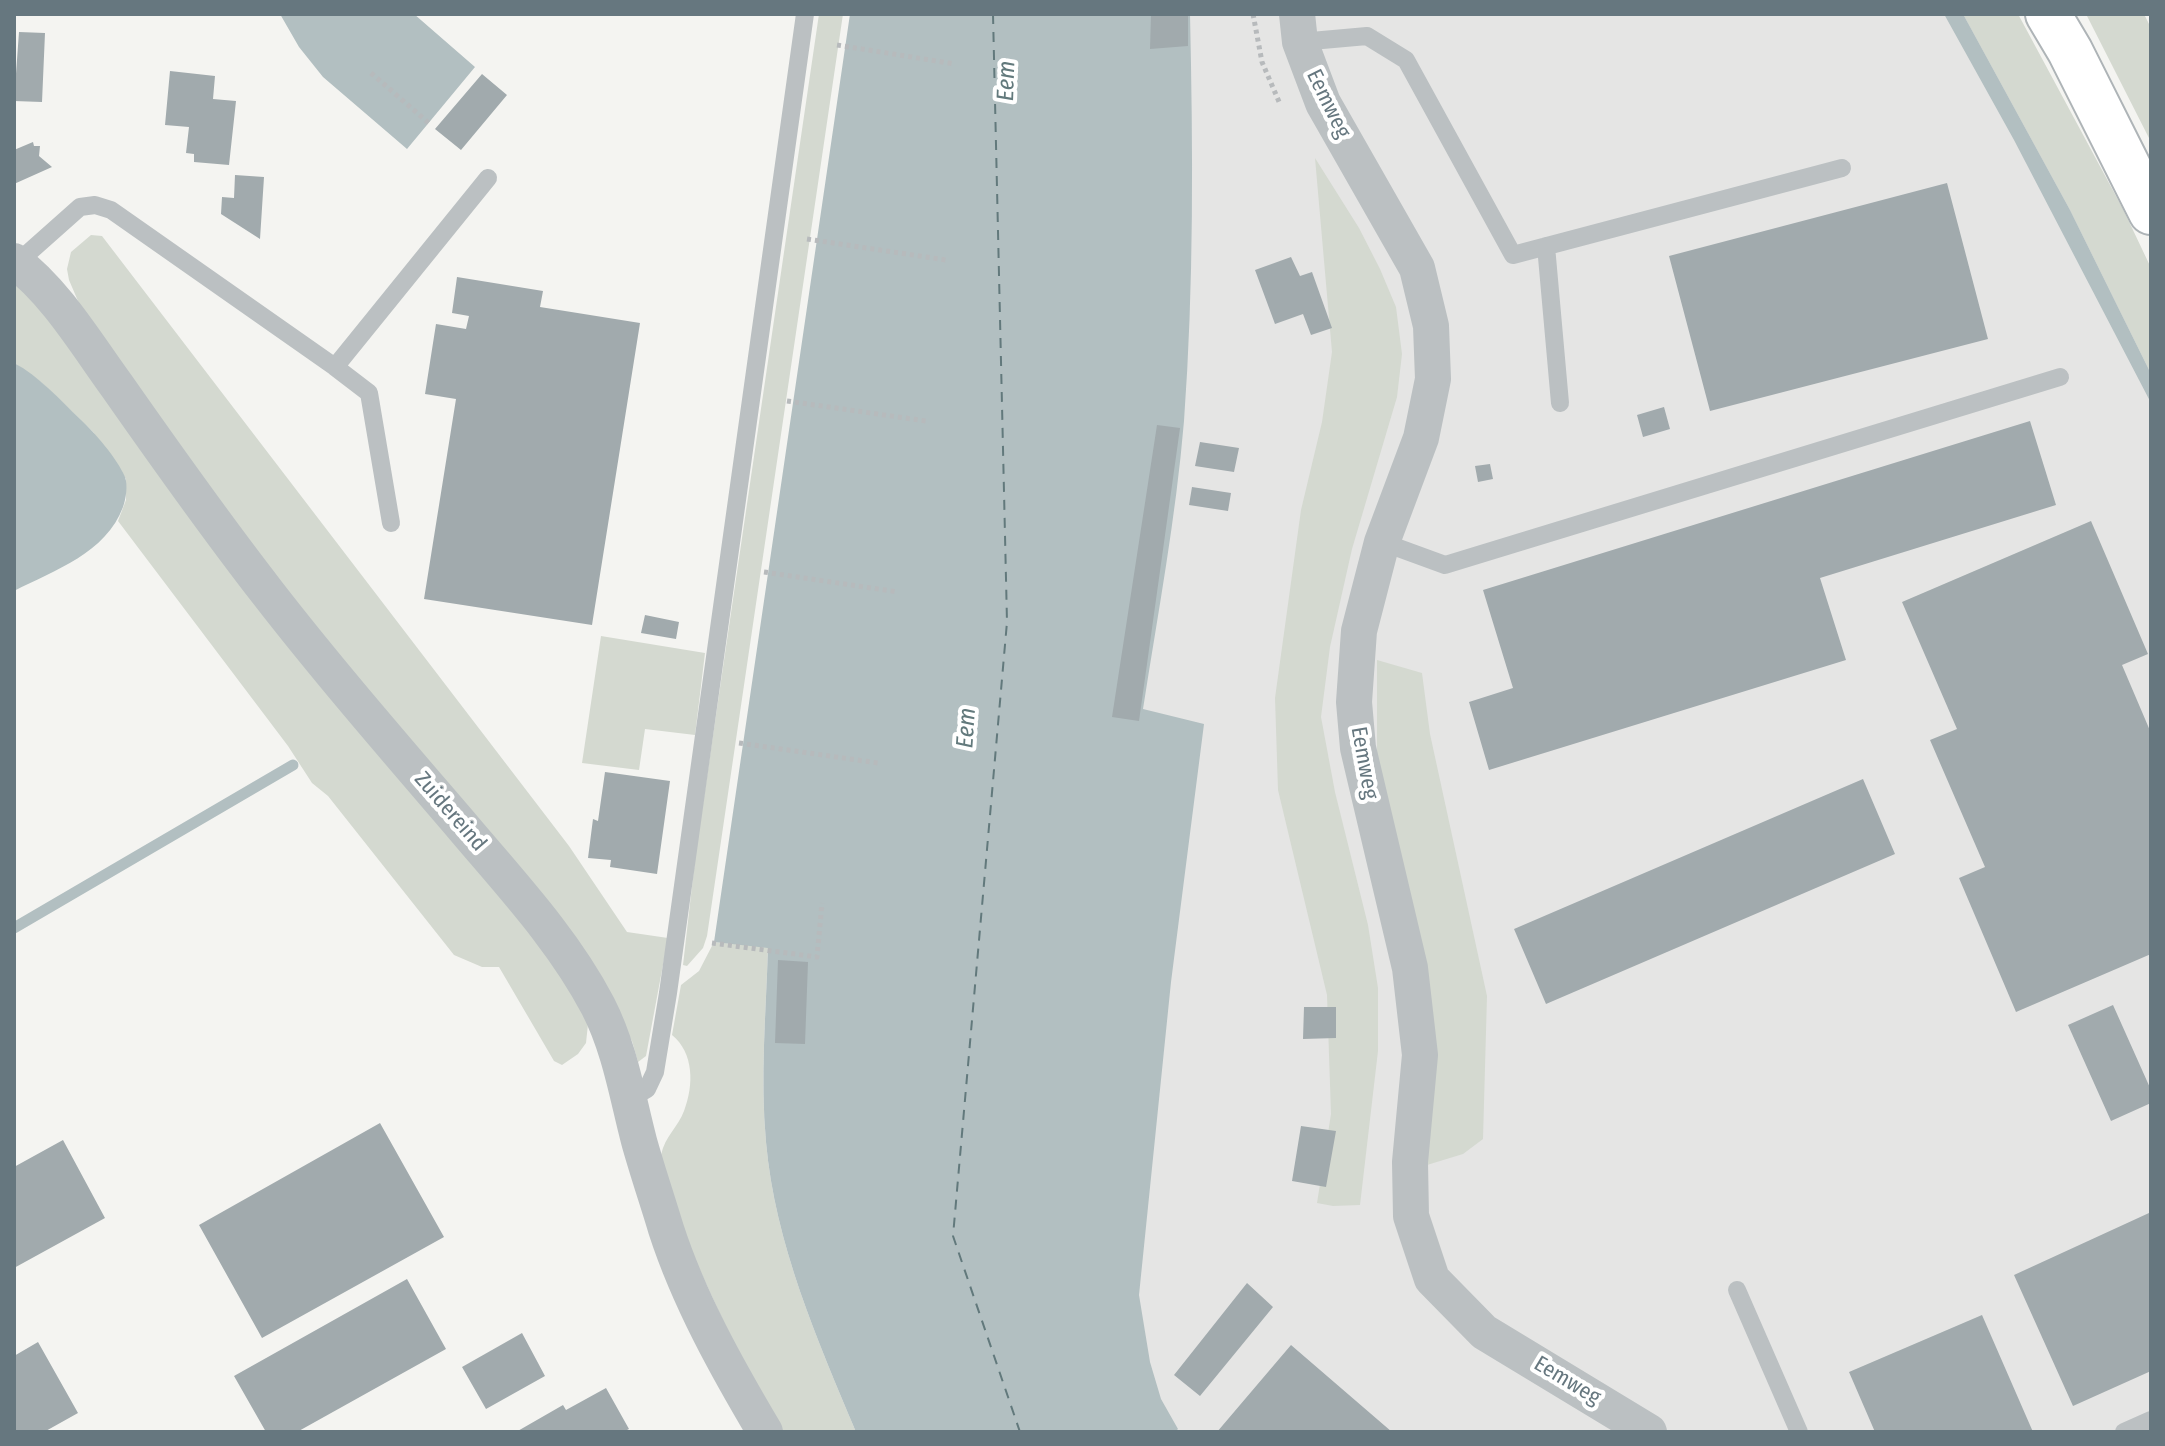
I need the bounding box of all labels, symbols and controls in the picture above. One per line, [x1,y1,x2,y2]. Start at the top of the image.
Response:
water label: Eem [992,60,1022,102]
street label: Eemweg [1300,65,1356,143]
water label: Eem [951,707,983,749]
street label: Eemweg [1345,725,1383,801]
street label: Zuidereind [408,767,492,857]
street label: Eemweg [1529,1351,1605,1411]

